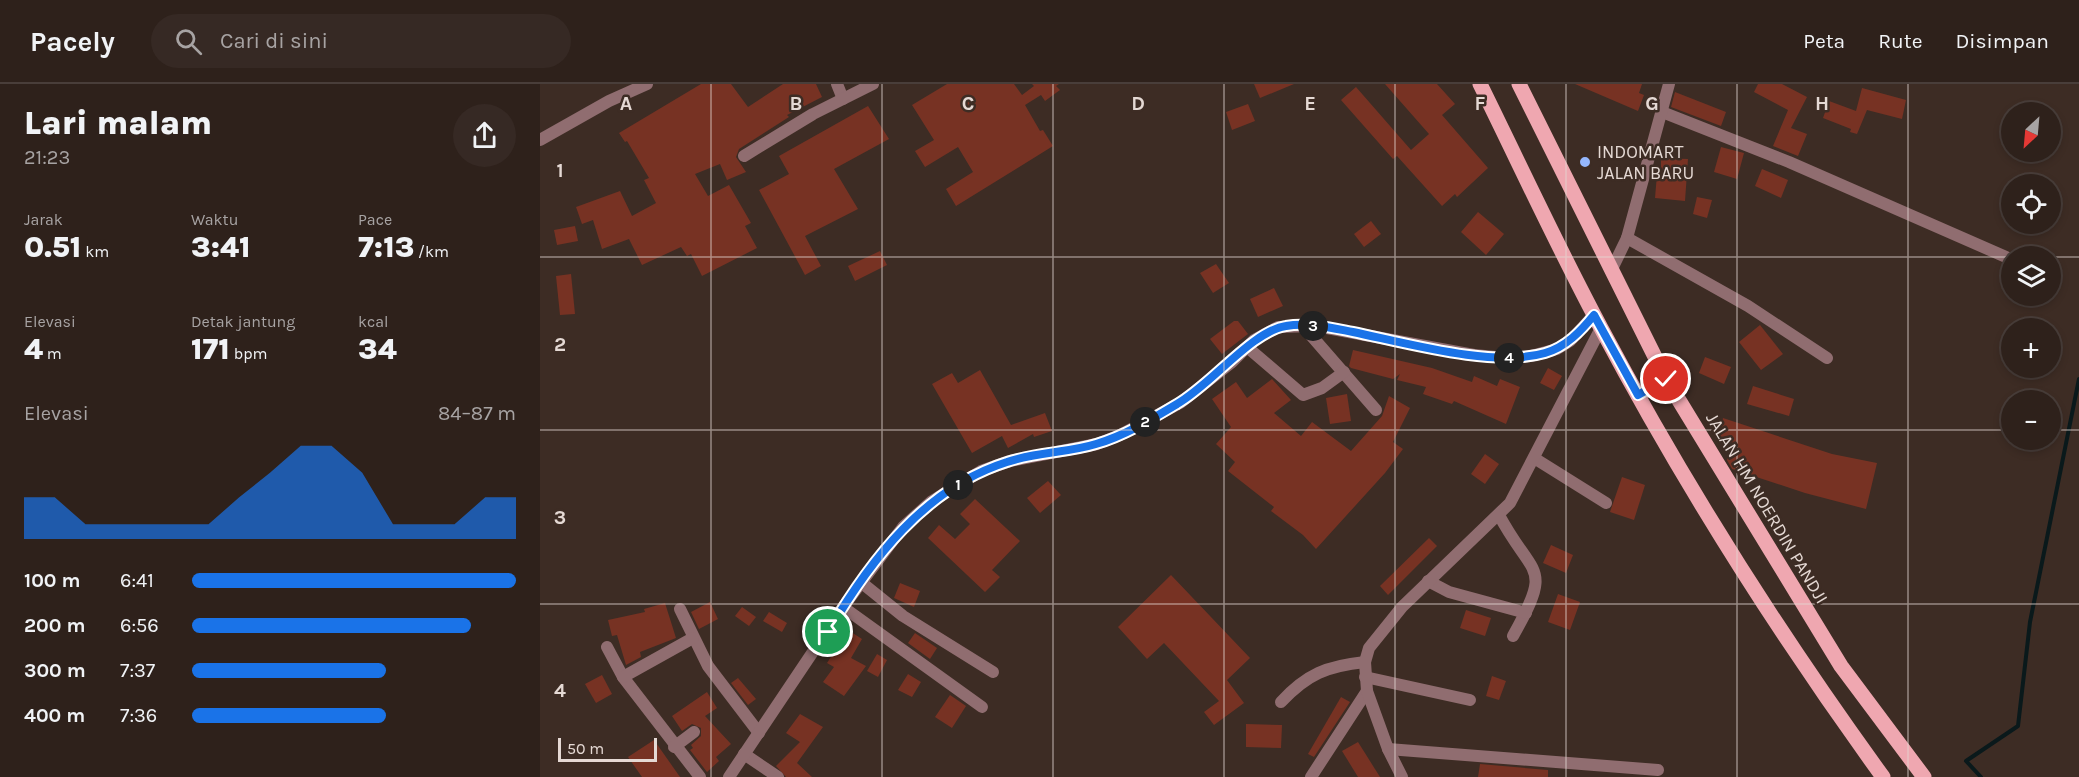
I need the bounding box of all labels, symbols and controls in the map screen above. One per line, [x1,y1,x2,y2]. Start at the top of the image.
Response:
search box [151,14,571,68]
text: Pacely [30,25,115,58]
icon: search [172,25,205,58]
text: Cari di sini [220,28,328,54]
text: Peta [1803,29,1845,53]
text: Rute [1878,29,1922,53]
text: Disimpan [1955,29,2049,53]
text: A [620,92,633,115]
text: B [790,92,802,115]
text: C [962,92,974,115]
text: D [1131,92,1145,115]
text: E [1304,92,1316,115]
text: F [1475,92,1486,115]
text: G [1645,92,1659,115]
text: H [1815,92,1829,115]
north arrow [2001,102,2061,162]
map controls [2001,102,2061,450]
text: Lari malam [24,104,212,142]
button: share [453,104,516,167]
place label: INDOMART JALAN BARU [1597,141,1694,184]
text: 21:23 [24,146,70,169]
marker: INDOMART JALAN BARU [1578,155,1592,169]
text: 1 [556,159,564,182]
button: locate [2001,174,2061,234]
text: Jarak [24,210,63,229]
text: Waktu [191,210,238,229]
text: Pace [358,210,392,229]
text: 0.51 [24,229,81,265]
text: 3:41 [191,229,251,265]
text: 7:13 [358,229,414,265]
text: km [81,242,109,261]
text: /km [414,242,449,261]
button: layers [2001,246,2061,306]
pin: 3 [1298,311,1328,341]
text: Elevasi [24,312,76,331]
text: Detak jantung [191,312,295,331]
text: kcal [358,312,389,331]
text: 3 [1308,316,1318,335]
button: + [2001,318,2061,378]
text: 4 [24,331,43,367]
text: 171 [191,331,230,367]
text: 34 [358,331,397,367]
text: 2 [554,333,566,356]
pin: 4 [1494,343,1524,373]
text: m [43,344,62,363]
text: bpm [230,344,267,363]
text: 4 [1504,348,1514,367]
pin [1640,353,1691,404]
icon: check [1649,362,1682,395]
button: − [2001,390,2061,450]
text: Elevasi [24,402,89,425]
text: 84–87 m [438,402,516,425]
pin: 2 [1130,407,1160,437]
street label: JALAN HM NOERDIN PANDJI [1701,408,1833,608]
text: 2 [1140,412,1150,431]
pin: 1 [943,470,973,500]
text: 1 [955,475,961,494]
text: 3 [554,506,566,529]
text: 100 m [24,569,80,592]
text: 6:41 [120,569,154,592]
pin [802,606,853,657]
text: 200 m [24,614,85,637]
text: 6:56 [120,614,159,637]
icon: arrive [811,615,844,648]
text: 300 m [24,659,86,682]
text: 7:37 [120,659,155,682]
text: 4 [554,679,566,702]
text: 400 m [24,704,85,727]
text: 7:36 [120,704,157,727]
scale bar [558,735,657,762]
text: 50 m [567,739,604,758]

